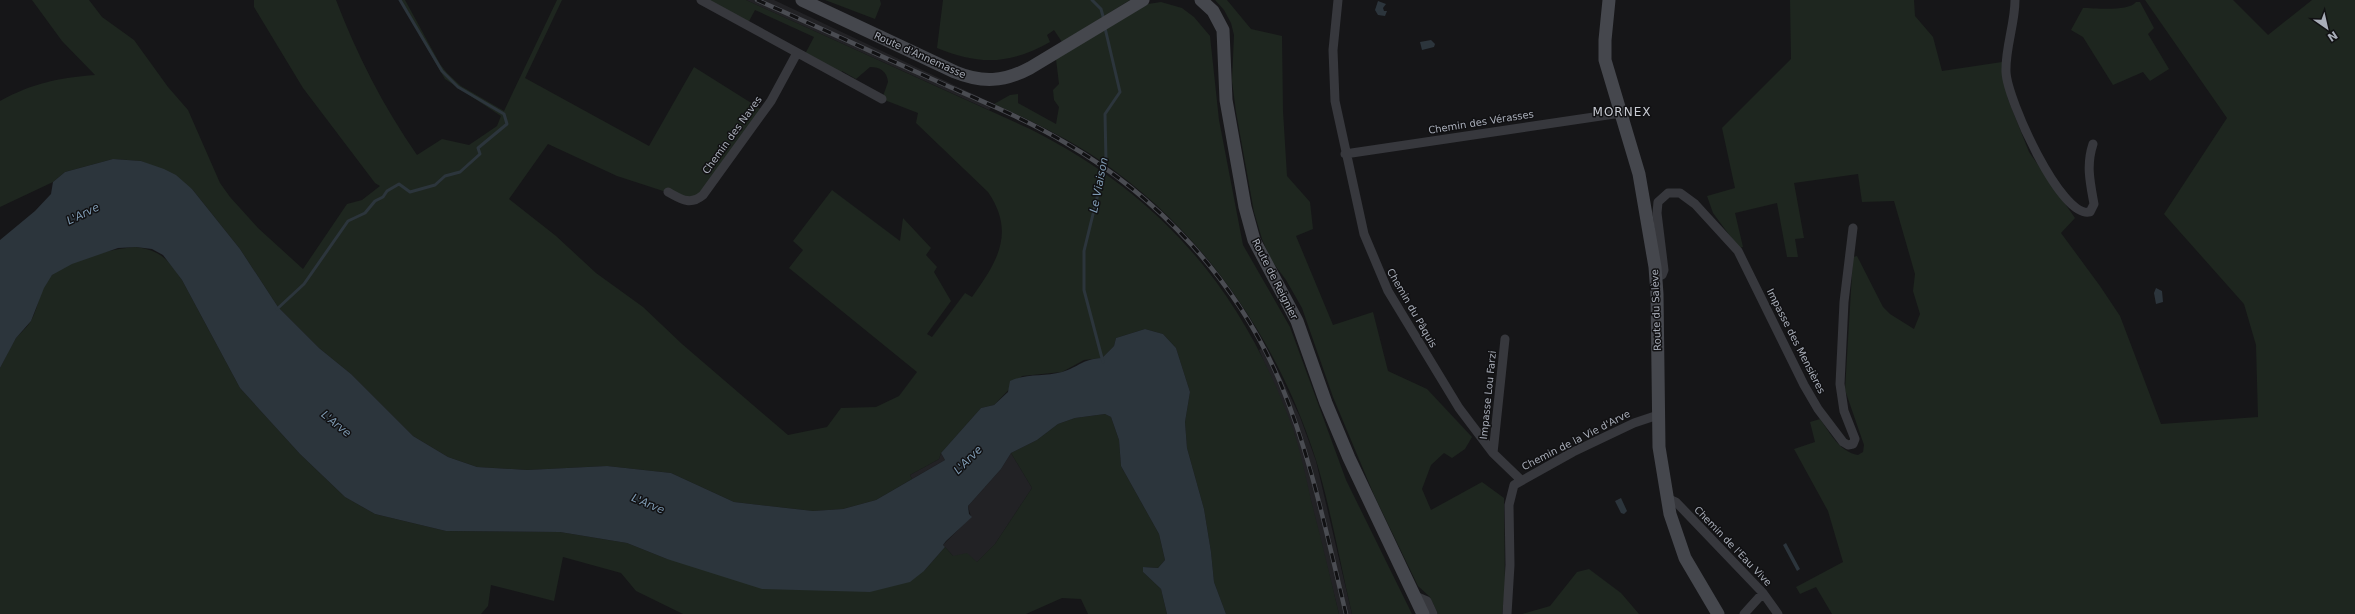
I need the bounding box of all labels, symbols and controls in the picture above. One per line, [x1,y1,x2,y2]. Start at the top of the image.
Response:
north arrow [2307,8,2347,48]
text: N [2325,28,2340,44]
street label: Route d'Annemasse [872,30,968,80]
street label: Chemin des Naves [700,94,764,176]
district label: MORNEX [1593,105,1651,119]
street label: Chemin des Vérasses [1427,108,1535,136]
water label: Le Viaison [1087,156,1111,214]
water label: L'Arve [65,201,102,227]
street label: Route de Reignier [1250,237,1301,322]
street label: Chemin du Pâquis [1385,266,1439,350]
street label: Route du Salève [1649,269,1663,351]
street label: Impasse des Mensières [1765,287,1827,395]
street label: Impasse Lou Farzi [1478,350,1498,440]
water label: L'Arve [319,408,354,440]
street label: Chemin de la Vie d'Arve [1520,408,1632,472]
water label: L'Arve [951,443,985,477]
water label: L'Arve [630,491,667,517]
street label: Chemin de l'Eau Vive [1692,504,1774,588]

